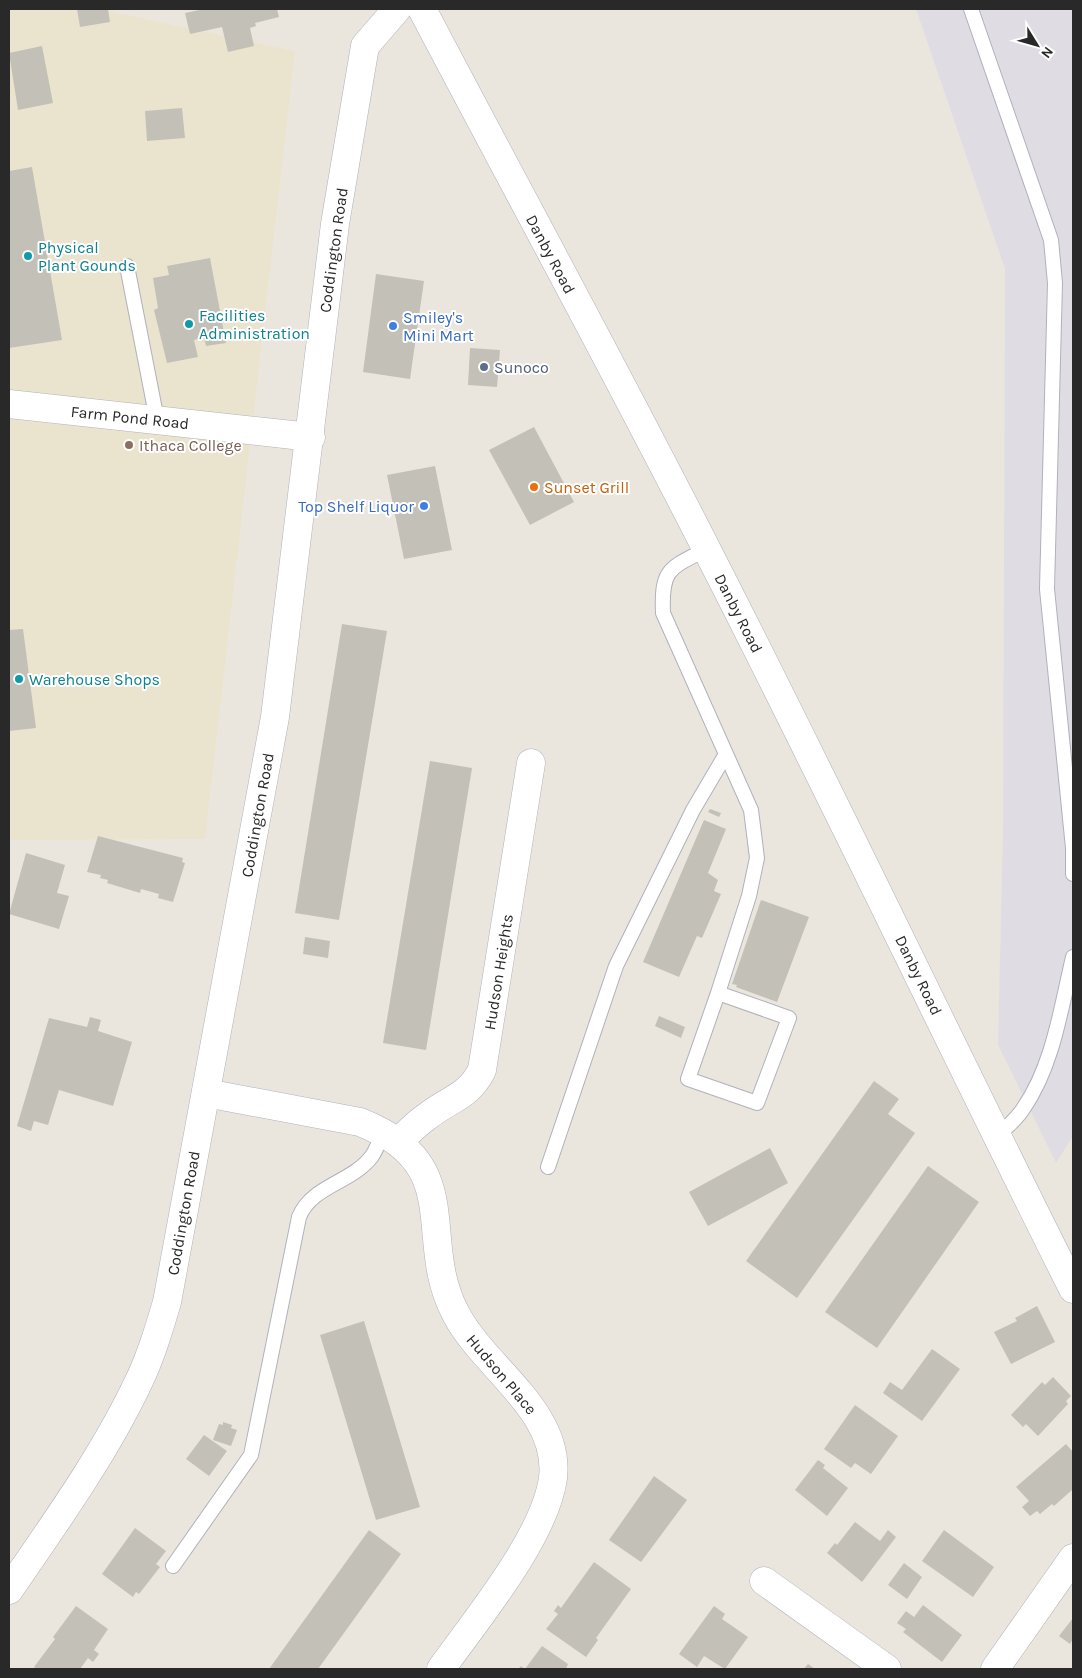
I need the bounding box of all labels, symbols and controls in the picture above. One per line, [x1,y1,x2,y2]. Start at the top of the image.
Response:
north arrow [1012,20,1062,70]
text: N [1037,43,1057,62]
street label: Coddington Road [315,186,352,314]
street label: Danby Road [522,212,579,297]
place label: Physical Plant Gounds [38,238,136,275]
marker: Physical Plant Gounds [22,250,34,262]
place label: Facilities Administration [199,306,310,343]
place label: Smiley's Mini Mart [403,308,474,345]
marker: Facilities Administration [183,318,195,330]
marker: Smiley's Mini Mart [387,320,399,332]
place label: Sunoco [494,358,549,377]
marker: Sunoco [478,361,490,373]
street label: Farm Pond Road [70,402,190,433]
place label: Ithaca College [139,436,242,455]
marker: Ithaca College [123,439,135,451]
place label: Sunset Grill [544,478,629,497]
marker: Sunset Grill [528,481,540,493]
place label: Top Shelf Liquor [298,497,414,516]
marker: Top Shelf Liquor [418,500,430,512]
street label: Danby Road [710,570,767,656]
place label: Warehouse Shops [29,670,160,689]
marker: Warehouse Shops [13,673,25,685]
street label: Coddington Road [237,751,278,879]
street label: Hudson Heights [480,913,517,1031]
street label: Danby Road [891,932,946,1018]
street label: Coddington Road [163,1149,204,1277]
street label: Hudson Place [462,1330,541,1418]

